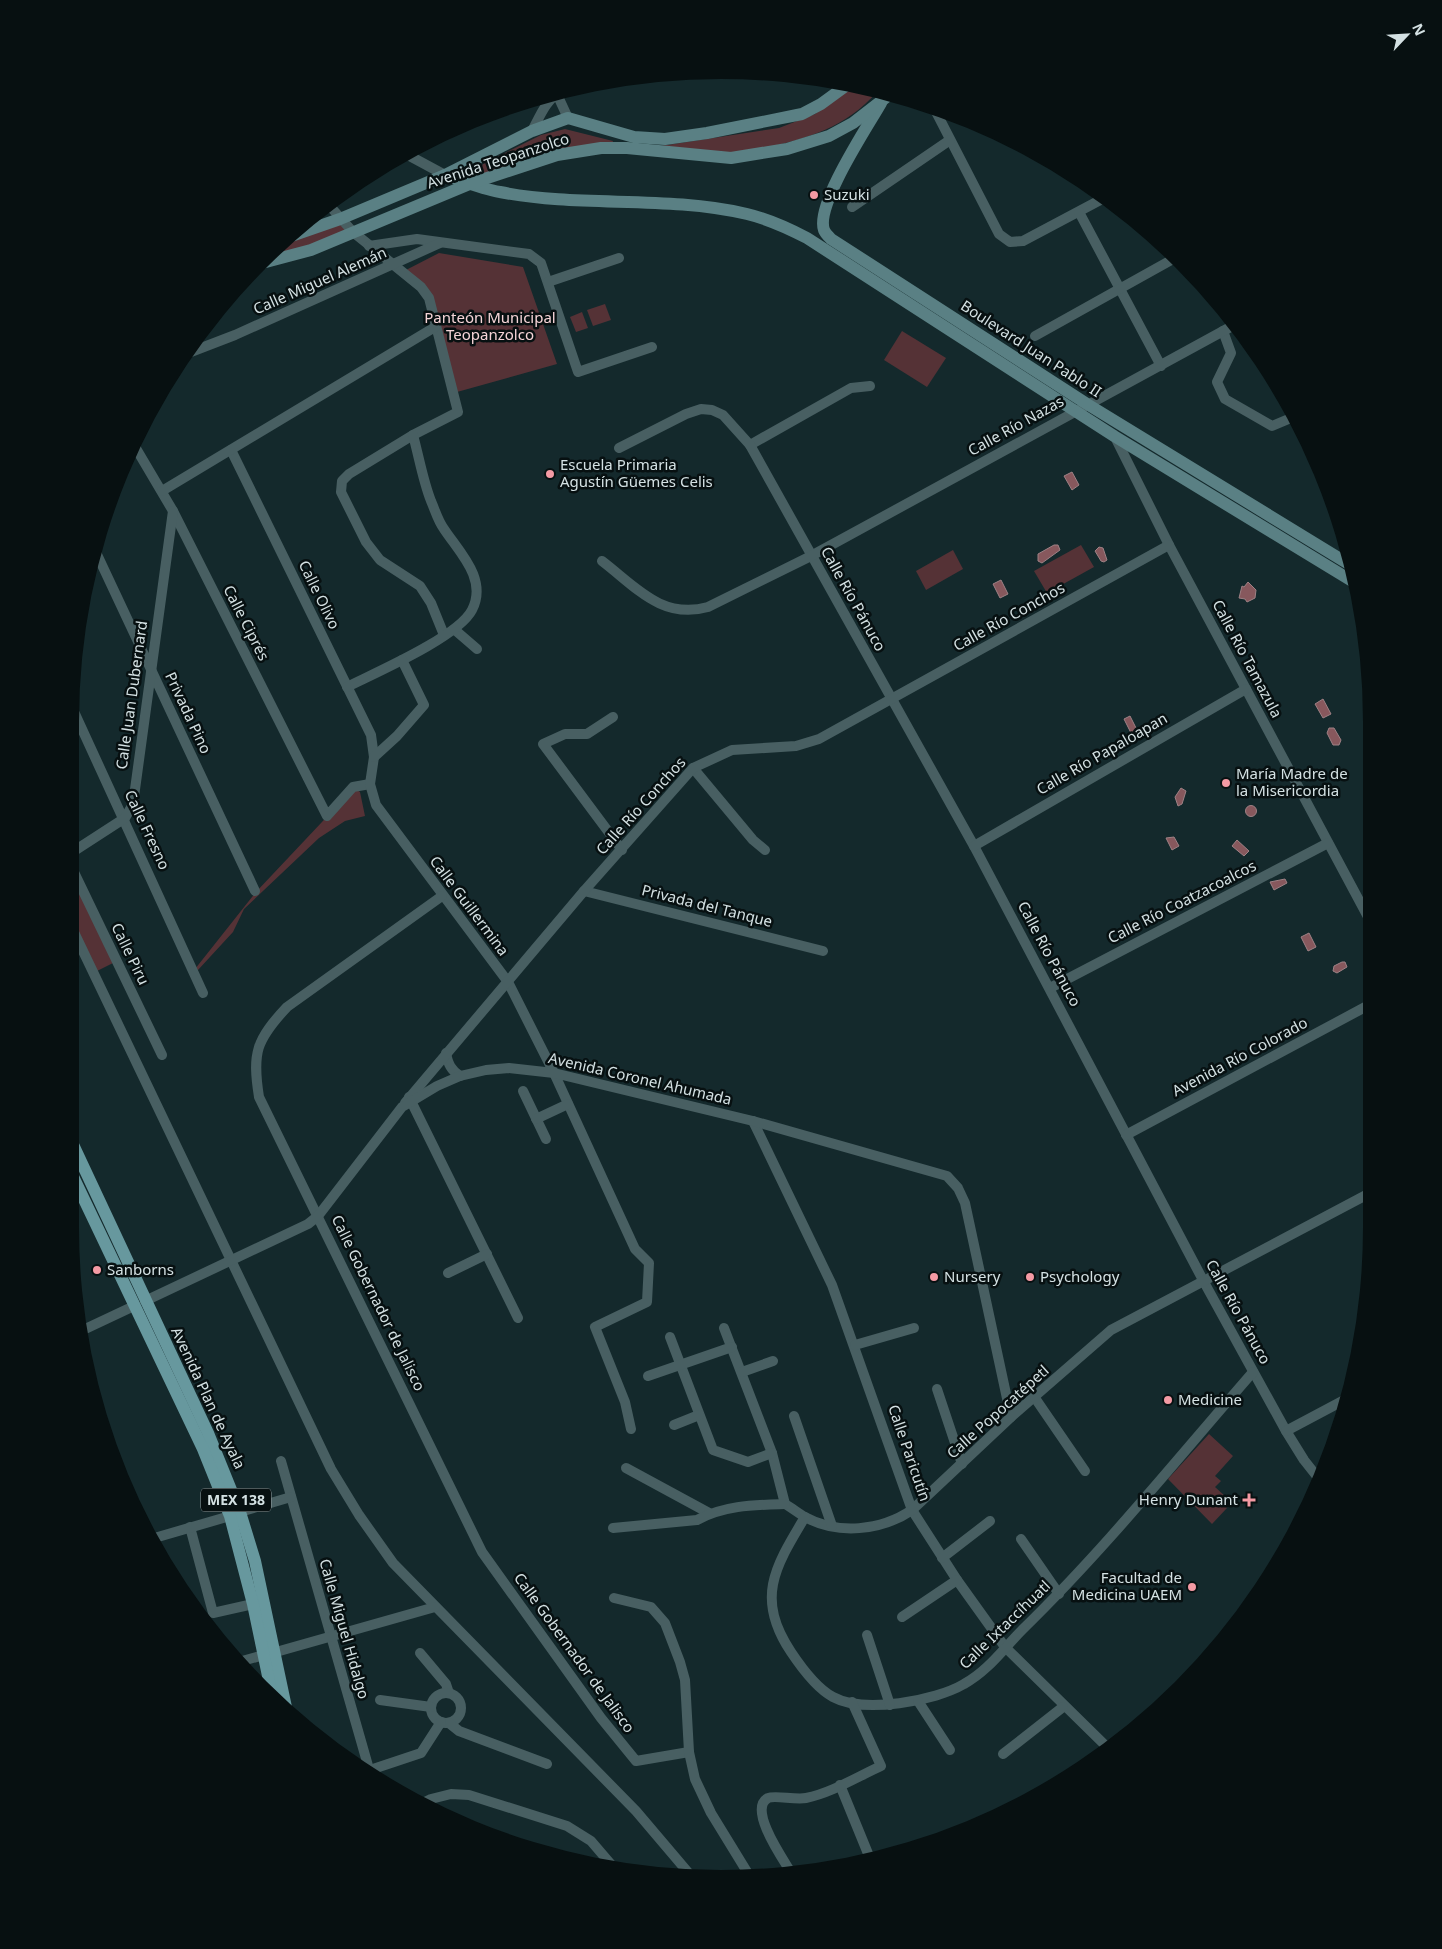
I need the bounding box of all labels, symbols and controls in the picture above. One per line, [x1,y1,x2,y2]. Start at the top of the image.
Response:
north arrow [1382,10,1432,60]
text: N [1408,20,1430,38]
street label: Avenida Teopanzolco [424,128,571,192]
place label: Suzuki [824,184,870,204]
marker: Suzuki [808,189,820,201]
street label: Calle Miguel Alemán [250,242,389,318]
street label: Boulevard Juan Pablo II [957,295,1106,401]
park label: Panteón Municipal Teopanzolco [424,307,556,344]
street label: Calle Río Nazas [964,391,1067,460]
place label: Escuela Primaria Agustín Güemes Celis [560,454,713,491]
marker: Escuela Primaria Agustín Güemes Celis [544,468,556,480]
street label: Calle Río Pánuco [817,543,891,654]
street label: Calle Olivo [295,557,345,632]
street label: Calle Río Conchos [949,577,1068,655]
street label: Calle Ciprés [219,581,274,664]
street label: Calle Río Tamazula [1208,596,1287,721]
street label: Calle Juan Dubernard [111,619,151,770]
street label: Privada Pino [161,668,217,757]
street label: Calle Río Papaloapan [1033,708,1170,799]
street label: Calle Río Conchos [591,752,689,858]
place label: María Madre de la Misericordia [1236,763,1348,800]
marker: María Madre de la Misericordia [1220,777,1232,789]
street label: Calle Fresno [121,787,175,873]
street label: Calle Guillermina [426,851,514,959]
street label: Calle Río Coatzacoalcos [1104,855,1259,947]
street label: Privada del Tanque [640,879,775,931]
street label: Calle Río Pánuco [1014,897,1086,1010]
street label: Calle Piru [107,919,154,988]
street label: Avenida Río Colorado [1168,1012,1311,1100]
street label: Avenida Coronel Ahumada [547,1047,734,1109]
street label: Calle Gobernador de Jalisco [328,1211,430,1394]
street label: Calle Río Pánuco [1202,1256,1276,1367]
place label: Sanborns [107,1259,174,1279]
marker: Sanborns [91,1264,103,1276]
place label: Nursery [944,1266,1001,1286]
place label: Psychology [1040,1266,1120,1286]
marker: Nursery [928,1271,940,1283]
marker: Psychology [1024,1271,1036,1283]
street label: Avenida Plan de Ayala [167,1323,251,1472]
street label: Calle Popocatépetl [942,1360,1053,1462]
place label: Medicine [1178,1389,1242,1409]
marker: Medicine [1162,1394,1174,1406]
street label: Calle Paricutín [884,1402,936,1503]
road number: MEX 138 [201,1488,271,1512]
place label: Henry Dunant [1139,1489,1239,1509]
marker: Henry Dunant [1242,1493,1256,1507]
street label: Calle Miguel Hidalgo [315,1556,375,1701]
place label: Facultad de Medicina UAEM [1072,1567,1182,1604]
street label: Calle Gobernador de Jalisco [510,1568,640,1736]
street label: Calle Ixtaccíhuatl [954,1576,1054,1673]
marker: Facultad de Medicina UAEM [1186,1581,1198,1593]

